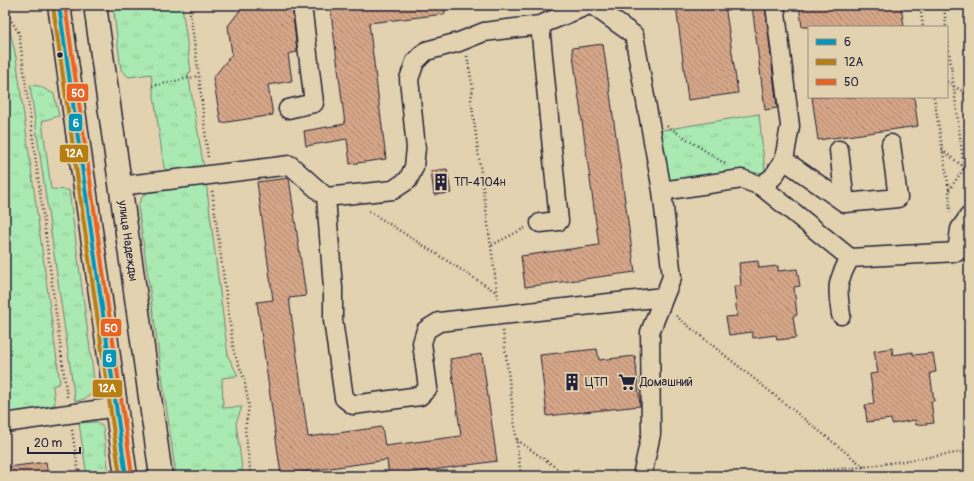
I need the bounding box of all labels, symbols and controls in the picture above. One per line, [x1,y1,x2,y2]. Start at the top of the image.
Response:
legend [808,26,948,98]
text: 6 [844,35,851,50]
unlabelled marker [55,50,65,60]
text: 12А [844,55,863,70]
text: 50 [844,75,859,90]
line badge: 50 [66,83,89,102]
text: 50 [71,87,85,100]
line badge: 6 [68,113,83,132]
text: 6 [73,117,80,130]
line badge: 12А [59,144,89,163]
text: 12А [65,147,84,160]
building icon: ТП-4104н [431,172,451,192]
place label: ТП-4104н [454,175,506,190]
street label: улица Надежды [115,198,141,282]
line badge: 50 [100,318,122,337]
text: 50 [104,322,118,335]
line badge: 6 [102,349,117,368]
text: 6 [106,352,113,365]
building icon: ЦТП [562,372,582,392]
supermarket icon: Домашний [617,372,637,392]
place label: ЦТП [585,375,607,390]
place label: Домашний [639,375,693,390]
line badge: 12А [92,379,123,398]
text: 12А [98,382,117,395]
scale bar [28,429,80,455]
text: 20 m [34,436,63,451]

